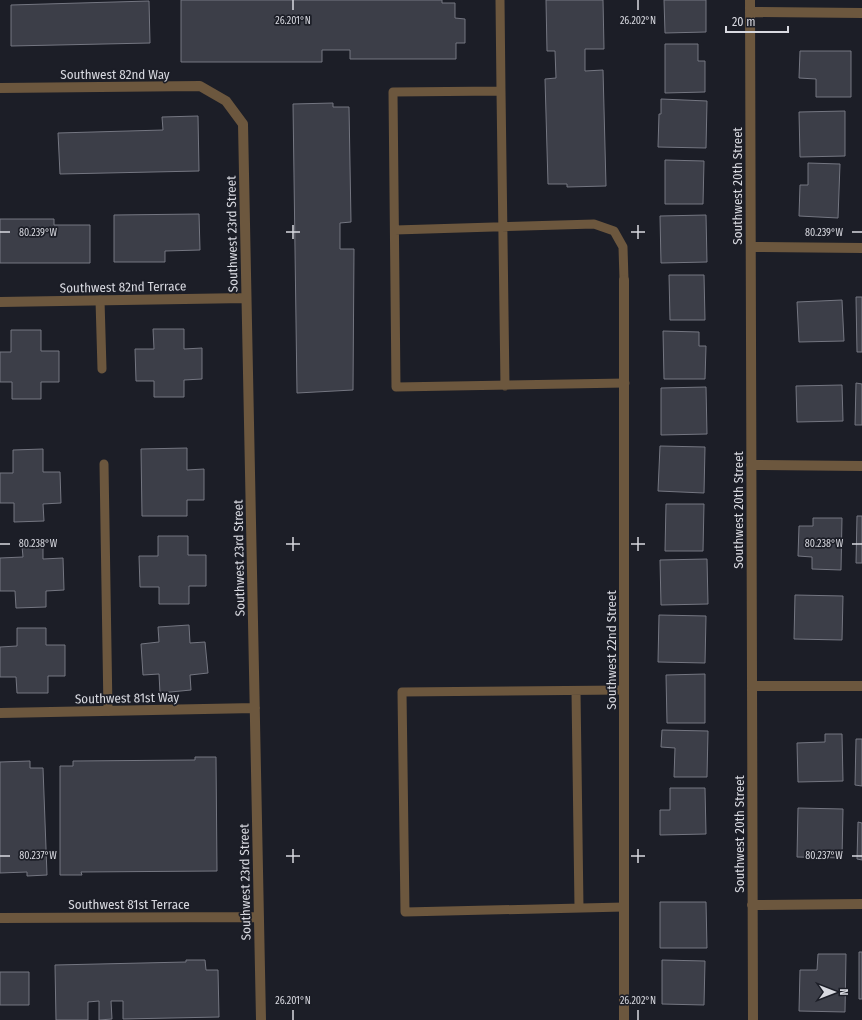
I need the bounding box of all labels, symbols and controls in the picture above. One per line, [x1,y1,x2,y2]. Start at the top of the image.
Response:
scale bar [726,8,788,34]
text: 26.201°N [275,15,311,27]
text: 26.202°N [620,15,656,27]
text: 20 m [732,15,756,29]
street label: Southwest 82nd Way [60,67,170,82]
street label: Southwest 20th Street [730,126,745,245]
street label: Southwest 23rd Street [223,175,241,292]
text: 80.239°W [19,227,58,239]
text: 80.239°W [805,227,844,239]
street label: Southwest 82nd Terrace [60,278,186,296]
street label: Southwest 20th Street [731,450,746,569]
street label: Southwest 23rd Street [230,499,248,616]
text: 80.238°W [19,538,58,550]
text: 80.238°W [805,538,844,550]
street label: Southwest 22nd Street [604,590,619,710]
street label: Southwest 81st Way [75,690,180,706]
street label: Southwest 20th Street [732,774,747,893]
street label: Southwest 23rd Street [236,823,254,940]
text: 80.237°W [19,850,57,862]
text: 80.237°W [805,850,843,862]
street label: Southwest 81st Terrace [68,897,190,912]
north arrow [814,972,854,1012]
text: N [837,989,850,995]
text: 26.201°N [275,995,311,1007]
text: 26.202°N [620,995,656,1007]

